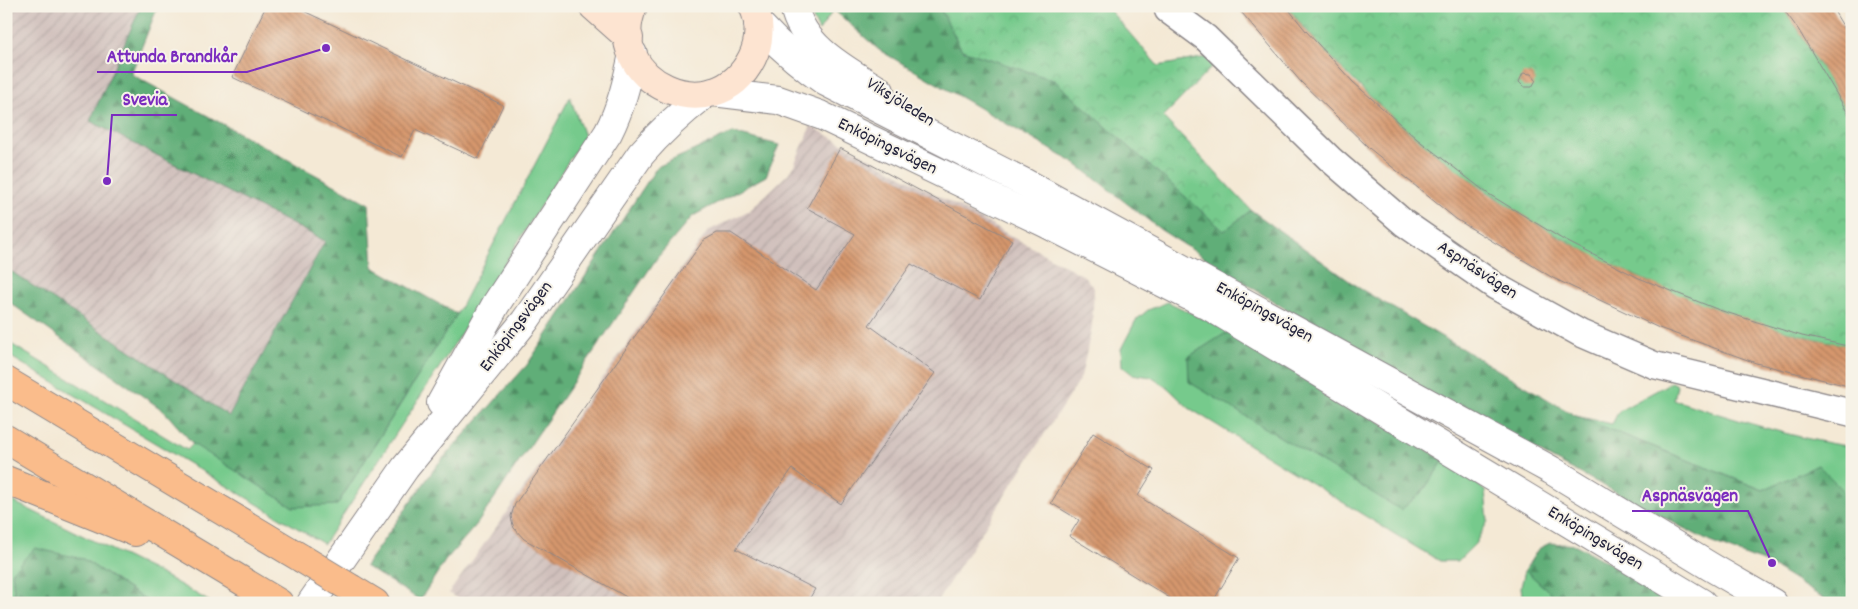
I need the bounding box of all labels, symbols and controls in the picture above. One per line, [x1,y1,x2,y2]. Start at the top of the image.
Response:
callout: Attunda Brandkår [97,38,247,72]
text: Attunda Brandkår [107,45,238,72]
street label: Viksjöleden [861,72,939,134]
callout: Svevia [112,81,177,115]
text: Svevia [123,88,169,115]
street label: Enköpingsvägen [833,112,941,182]
street label: Aspnäsvägen [1432,236,1522,306]
street label: Enköpingsvägen [475,276,559,378]
street label: Enköpingsvägen [1211,276,1317,350]
callout: Aspnäsvägen [1632,477,1748,511]
text: Aspnäsvägen [1642,484,1738,511]
street label: Enköpingsvägen [1542,501,1648,577]

